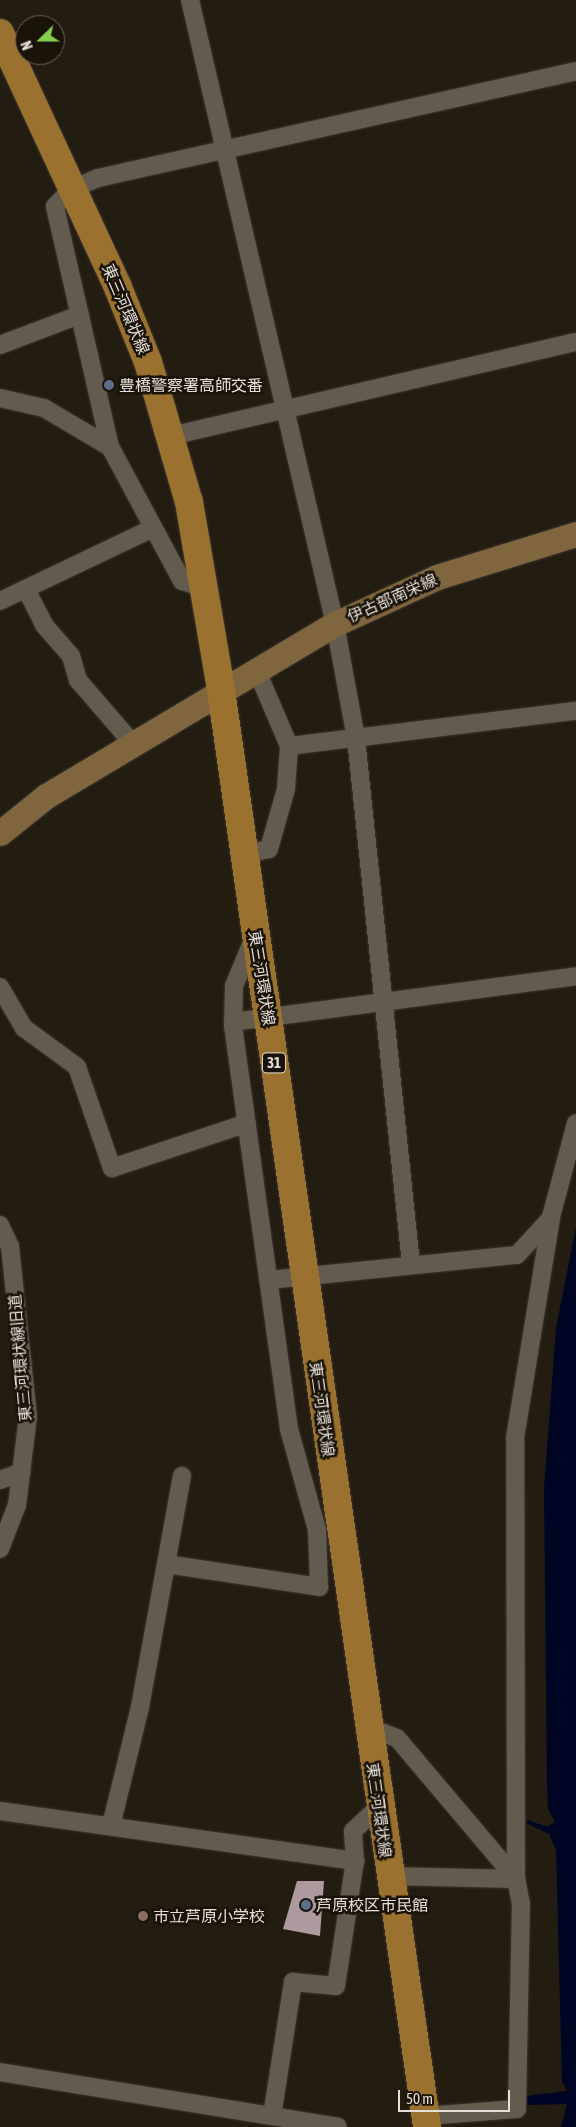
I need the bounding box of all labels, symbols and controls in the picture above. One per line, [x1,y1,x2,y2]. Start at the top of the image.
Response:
north arrow [15,15,65,65]
text: N [18,38,36,52]
street label: 東三河環状線 [98,261,154,357]
place label: 豊橋警察署高師交番 [119,375,263,395]
marker: 豊橋警察署高師交番 [103,379,115,391]
street label: 伊古部南栄線 [344,570,440,626]
street label: 東三河環状線 [245,929,279,1027]
road number: 31 [262,1050,286,1076]
street label: 東三河環状線旧道 [5,1293,35,1423]
street label: 東三河環状線 [306,1360,338,1458]
street label: 東三河環状線 [363,1761,395,1859]
place label: 芦原校区市民館 [316,1895,428,1915]
marker: 芦原校区市民館 [300,1899,312,1911]
place label: 市立芦原小学校 [153,1906,265,1926]
marker: 市立芦原小学校 [137,1910,149,1922]
scale bar [401,2080,514,2112]
text: 50 m [406,2090,433,2107]

